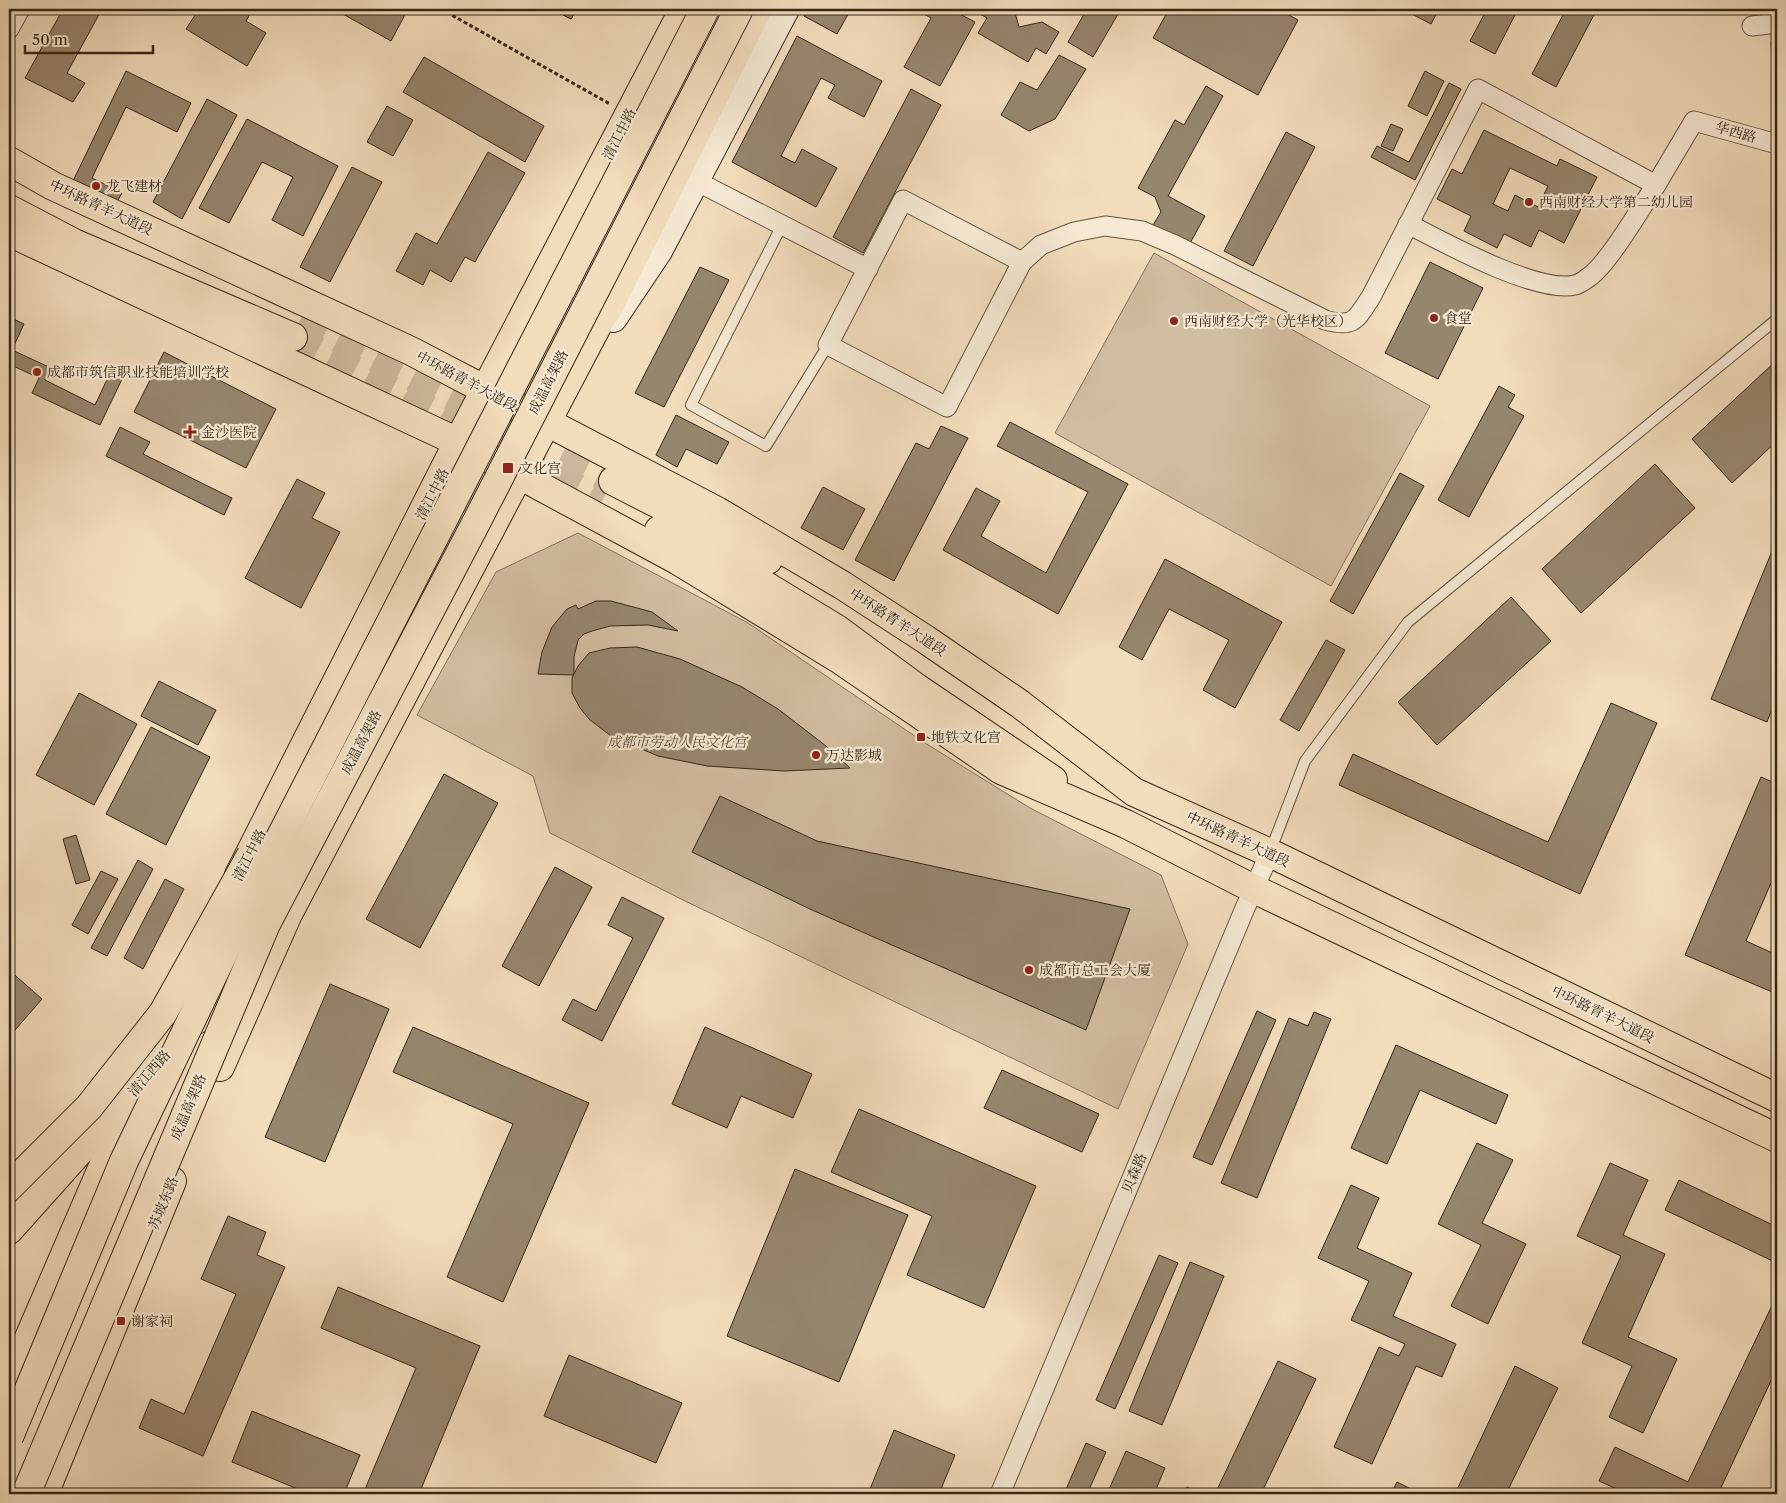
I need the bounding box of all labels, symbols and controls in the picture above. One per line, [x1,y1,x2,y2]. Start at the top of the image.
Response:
scale bar [25,22,152,54]
text: 50 m [32,30,68,49]
street label: 清江中路 [598,105,640,163]
street label: 华西路 [1713,118,1759,146]
street label: 中环路青羊大道段 [46,175,156,239]
place label: 龙飞建材 [106,177,162,195]
marker: 龙飞建材 [90,180,102,192]
place label: 西南财经大学第二幼儿园 [1539,193,1693,211]
marker: 西南财经大学第二幼儿园 [1523,196,1535,208]
place label: 食堂 [1444,309,1472,327]
place label: 西南财经大学（光华校区） [1184,312,1352,330]
marker: 食堂 [1428,312,1440,324]
marker: 西南财经大学（光华校区） [1168,315,1180,327]
street label: 中环路青羊大道段 [413,347,521,415]
street label: 成温高架路 [524,347,572,417]
place label: 成都市筑信职业技能培训学校 [47,363,229,381]
marker: 成都市筑信职业技能培训学校 [31,366,43,378]
place label: 金沙医院 [201,423,257,441]
marker: 金沙医院 [183,425,197,439]
place label: 文化宫 [519,459,561,477]
marker: 文化宫 [501,461,515,475]
street label: 清江中路 [411,465,453,523]
street label: 中环路青羊大道段 [846,584,950,660]
street label: 成温高架路 [337,707,385,777]
place label: 地铁文化宫 [931,728,1001,746]
marker: 地铁文化宫 [915,731,927,743]
park label: 成都市劳动人民文化宫 [607,733,749,751]
place label: 万达影城 [826,746,882,764]
marker: 万达影城 [810,749,822,761]
street label: 中环路青羊大道段 [1183,807,1293,871]
street label: 清江中路 [228,826,270,884]
place label: 成都市总工会大厦 [1039,961,1151,979]
marker: 成都市总工会大厦 [1023,964,1035,976]
street label: 中环路青羊大道段 [1549,981,1657,1047]
street label: 清江西路 [124,1046,174,1100]
street label: 成温高架路 [166,1071,210,1143]
street label: 贝森路 [1118,1150,1150,1196]
street label: 苏坡东路 [144,1174,182,1232]
place label: 谢家祠 [131,1312,173,1330]
marker: 谢家祠 [115,1315,127,1327]

